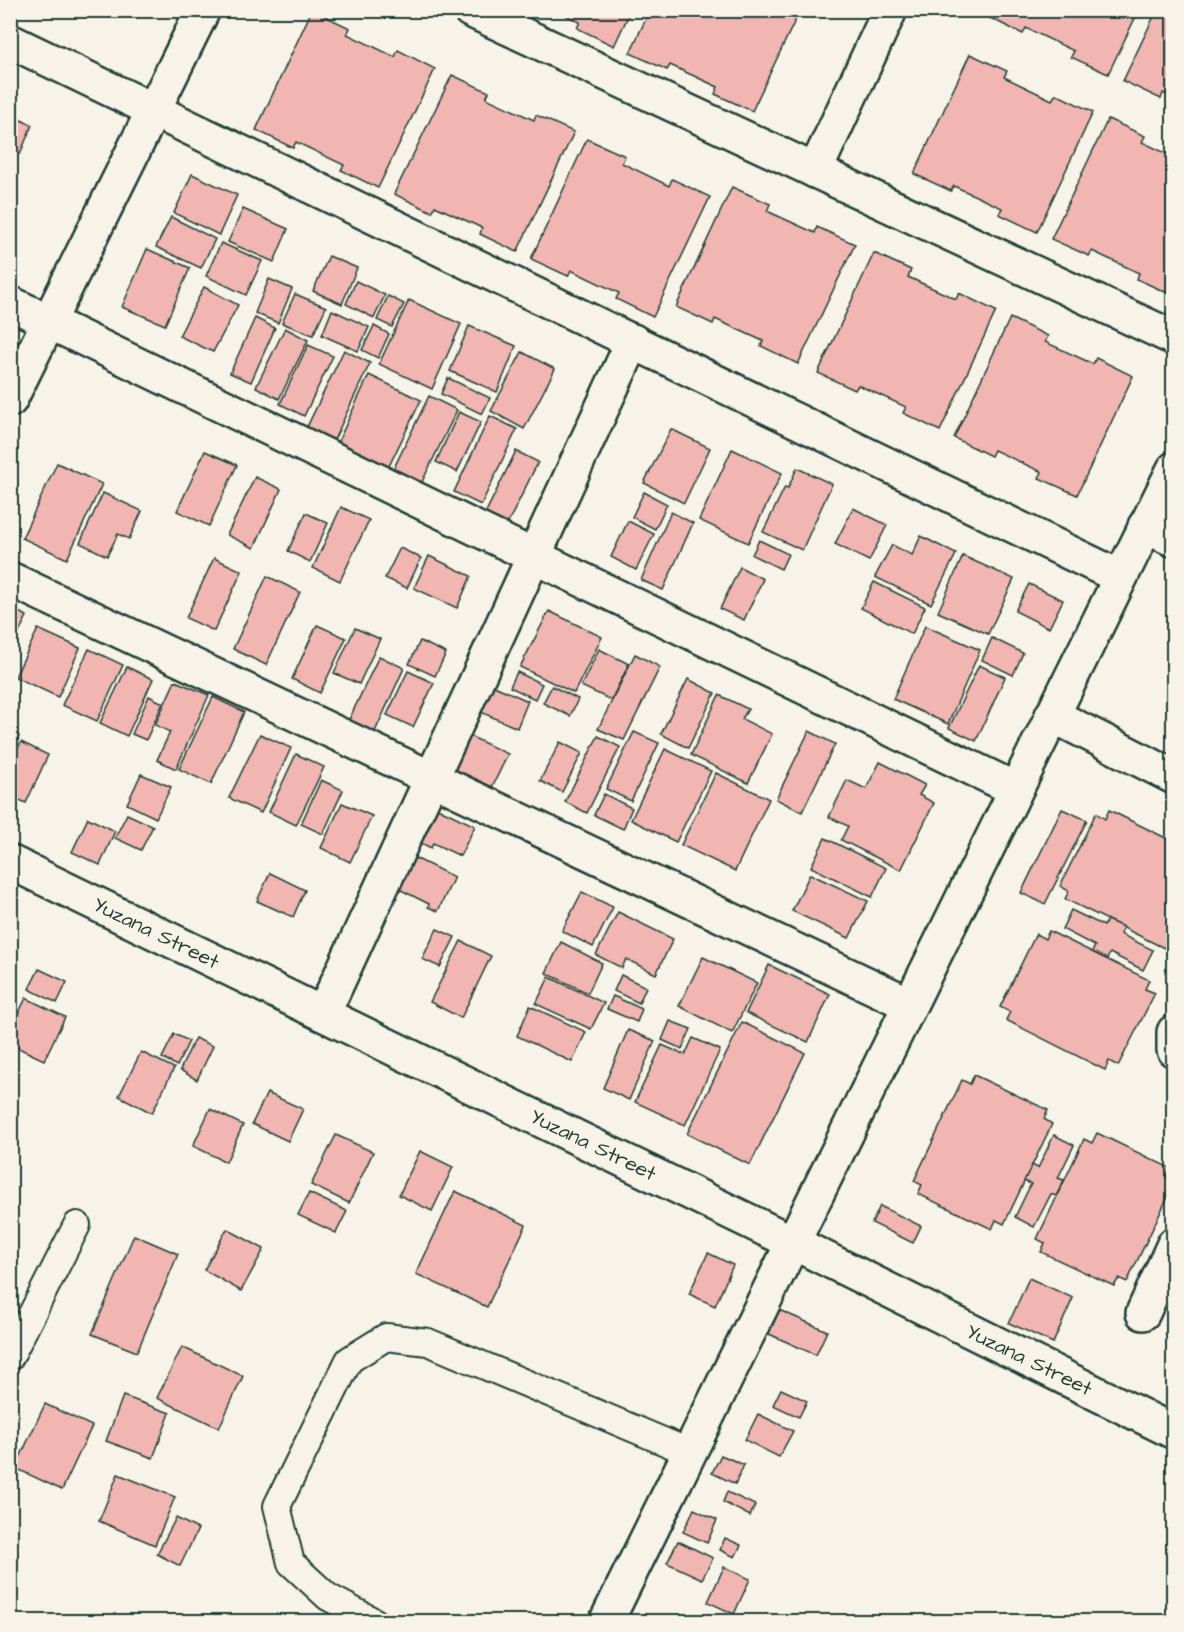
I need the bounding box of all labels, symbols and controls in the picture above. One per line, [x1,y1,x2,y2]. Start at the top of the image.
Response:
street label: Yuzana Street [88,890,225,976]
street label: Yuzana Street [525,1102,662,1188]
street label: Yuzana Street [961,1317,1098,1403]

